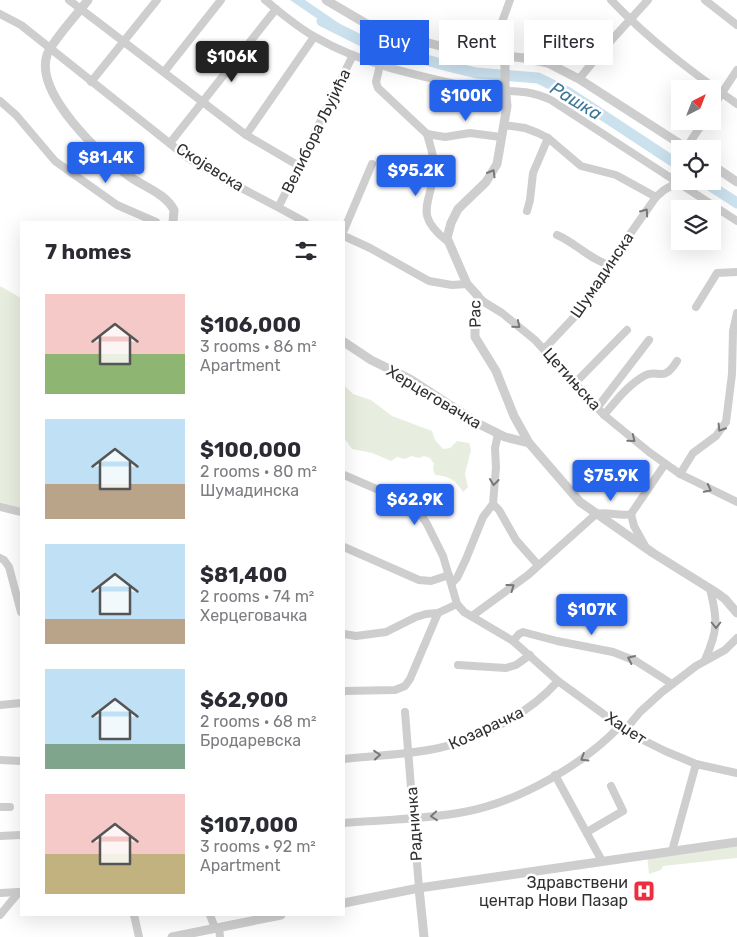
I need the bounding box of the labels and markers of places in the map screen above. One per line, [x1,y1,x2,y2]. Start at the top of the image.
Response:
pin: $106K [197,41,267,83]
pin: $100K [431,80,501,122]
pin: $81.4K [65,142,147,184]
pin: $95.2K [375,154,457,197]
pin: $75.9K [570,460,652,502]
pin: $62.9K [374,484,456,526]
pin: $107K [557,594,627,636]
place label: Здравствени центар Нови Пазар [479,873,628,910]
hospital icon: Здравствени центар Нови Пазар [632,879,656,903]

